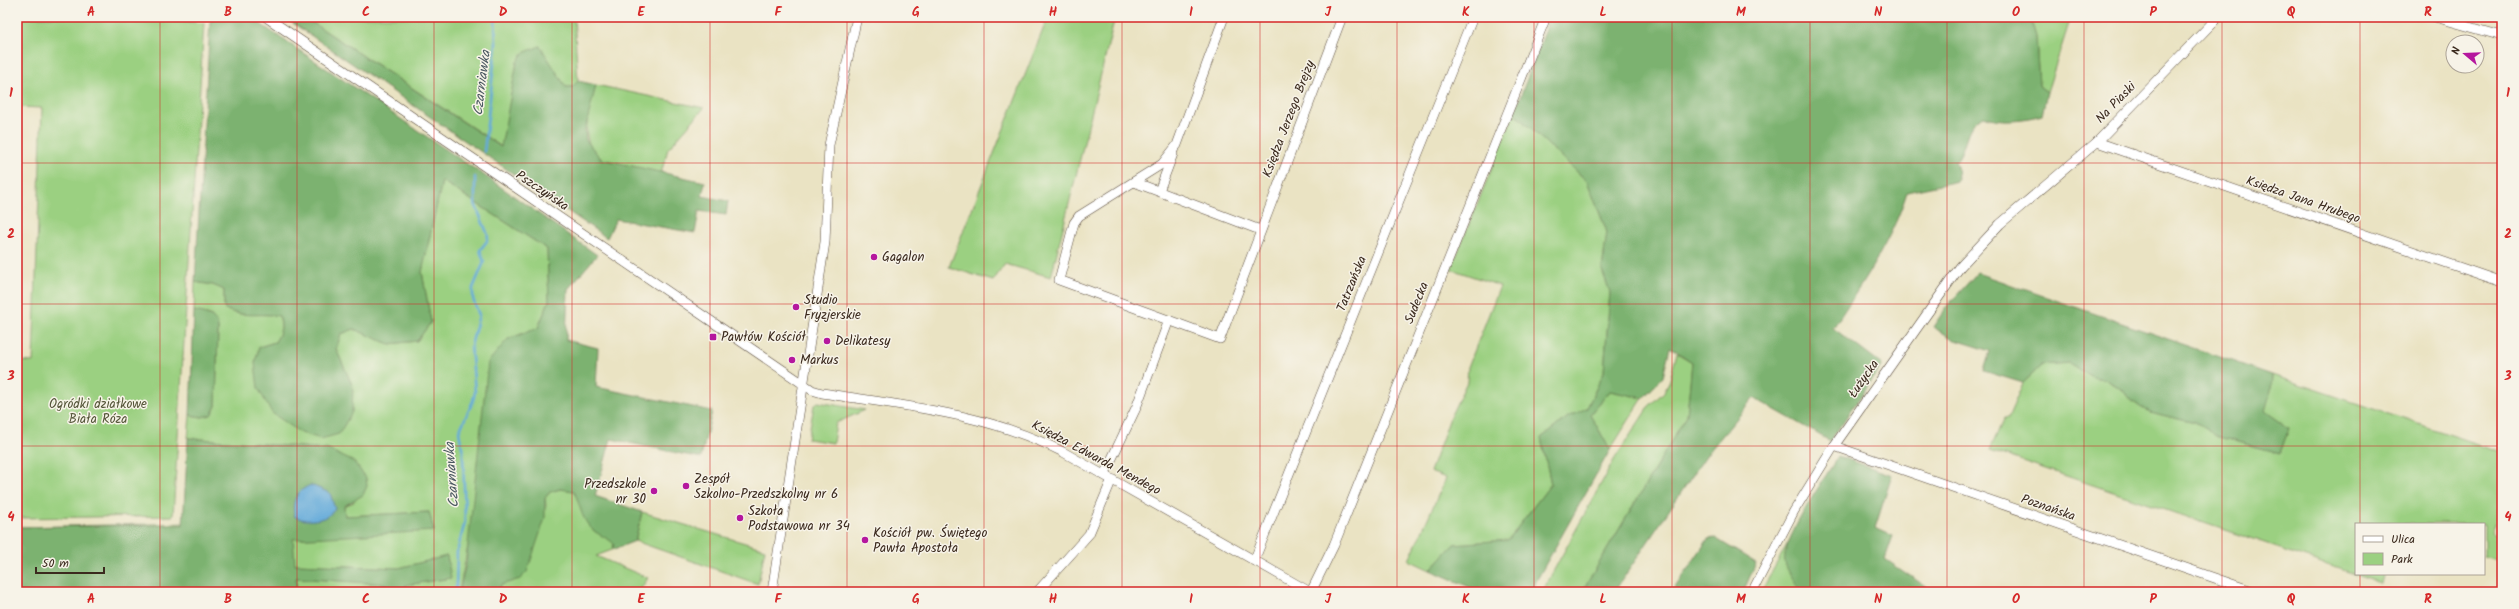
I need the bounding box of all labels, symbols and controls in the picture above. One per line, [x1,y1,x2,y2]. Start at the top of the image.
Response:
text: A [87,2,95,23]
text: B [224,2,232,23]
text: C [362,2,370,23]
text: D [499,2,508,23]
text: E [637,2,645,23]
text: F [774,2,782,23]
text: G [912,2,920,23]
text: H [1049,2,1058,23]
text: I [1189,2,1193,23]
text: J [1325,2,1332,23]
text: K [1462,2,1470,23]
text: L [1599,2,1607,23]
text: M [1736,2,1746,23]
text: N [1874,2,1883,23]
text: O [2012,2,2020,23]
text: P [2149,2,2157,23]
text: Q [2287,2,2296,23]
text: R [2424,2,2432,23]
north arrow [2445,34,2485,74]
text: N [2447,45,2466,57]
water label: Czarniawka [467,48,497,117]
street label: Księdza Jerzego Brejzy [1257,56,1321,181]
street label: Na Piaski [2091,77,2142,129]
text: 1 [9,83,13,104]
text: 1 [2506,83,2510,104]
street label: Pszczyńska [511,165,573,217]
street label: Księdza Jana Hrubego [2243,171,2363,229]
text: 2 [7,224,15,245]
text: 2 [2504,224,2512,245]
place label: Gagalon [882,247,924,268]
marker: Gagalon [869,252,879,262]
street label: Tatrzańska [1331,253,1373,315]
street label: Sudecka [1399,279,1435,327]
place label: Studio Fryzjerskie [804,290,861,326]
marker: Studio Fryzjerskie [791,302,801,312]
place label: Pawłów Kościół [721,327,806,348]
place label: Delikatesy [835,331,891,352]
marker: Pawłów Kościół [708,332,718,342]
marker: Delikatesy [822,336,832,346]
place label: Markus [800,350,839,371]
marker: Markus [787,355,797,365]
street label: Łużycka [1843,356,1885,402]
text: 3 [6,366,15,387]
text: 3 [2503,366,2512,387]
park label: Ogródki działkowe Biała Róza [49,394,147,430]
street label: Księdza Edwarda Mendego [1027,415,1165,501]
water label: Czarniawka [439,440,465,509]
place label: Zespół Szkolno-Przedszkolny nr 6 [694,469,838,505]
place label: Przedszkole nr 30 [584,474,646,510]
marker: Zespół Szkolno-Przedszkolny nr 6 [681,481,691,491]
marker: Przedszkole nr 30 [649,486,659,496]
street label: Poznańska [2018,489,2078,527]
place label: Szkoła Podstawowa nr 34 [748,501,850,537]
text: 4 [7,507,15,528]
text: 4 [2504,507,2512,528]
marker: Szkoła Podstawowa nr 34 [735,513,745,523]
place label: Kościół pw. Świętego Pawła Apostoła [873,523,987,559]
legend [2355,523,2485,575]
text: Ulica [2391,530,2415,549]
marker: Kościół pw. Świętego Pawła Apostoła [860,535,870,545]
scale bar [36,549,104,575]
text: Park [2391,550,2413,569]
text: 50 m [42,554,69,573]
text: A [87,589,95,609]
text: B [224,589,232,609]
text: C [362,589,370,609]
text: D [499,589,508,609]
text: E [637,589,645,609]
text: F [774,589,782,609]
text: G [912,589,920,609]
text: H [1049,589,1058,609]
text: I [1189,589,1193,609]
text: J [1325,589,1332,609]
text: K [1462,589,1470,609]
text: L [1599,589,1607,609]
text: M [1736,589,1746,609]
text: N [1874,589,1883,609]
text: O [2012,589,2020,609]
text: P [2149,589,2157,609]
text: Q [2287,589,2296,609]
text: R [2424,589,2432,609]

